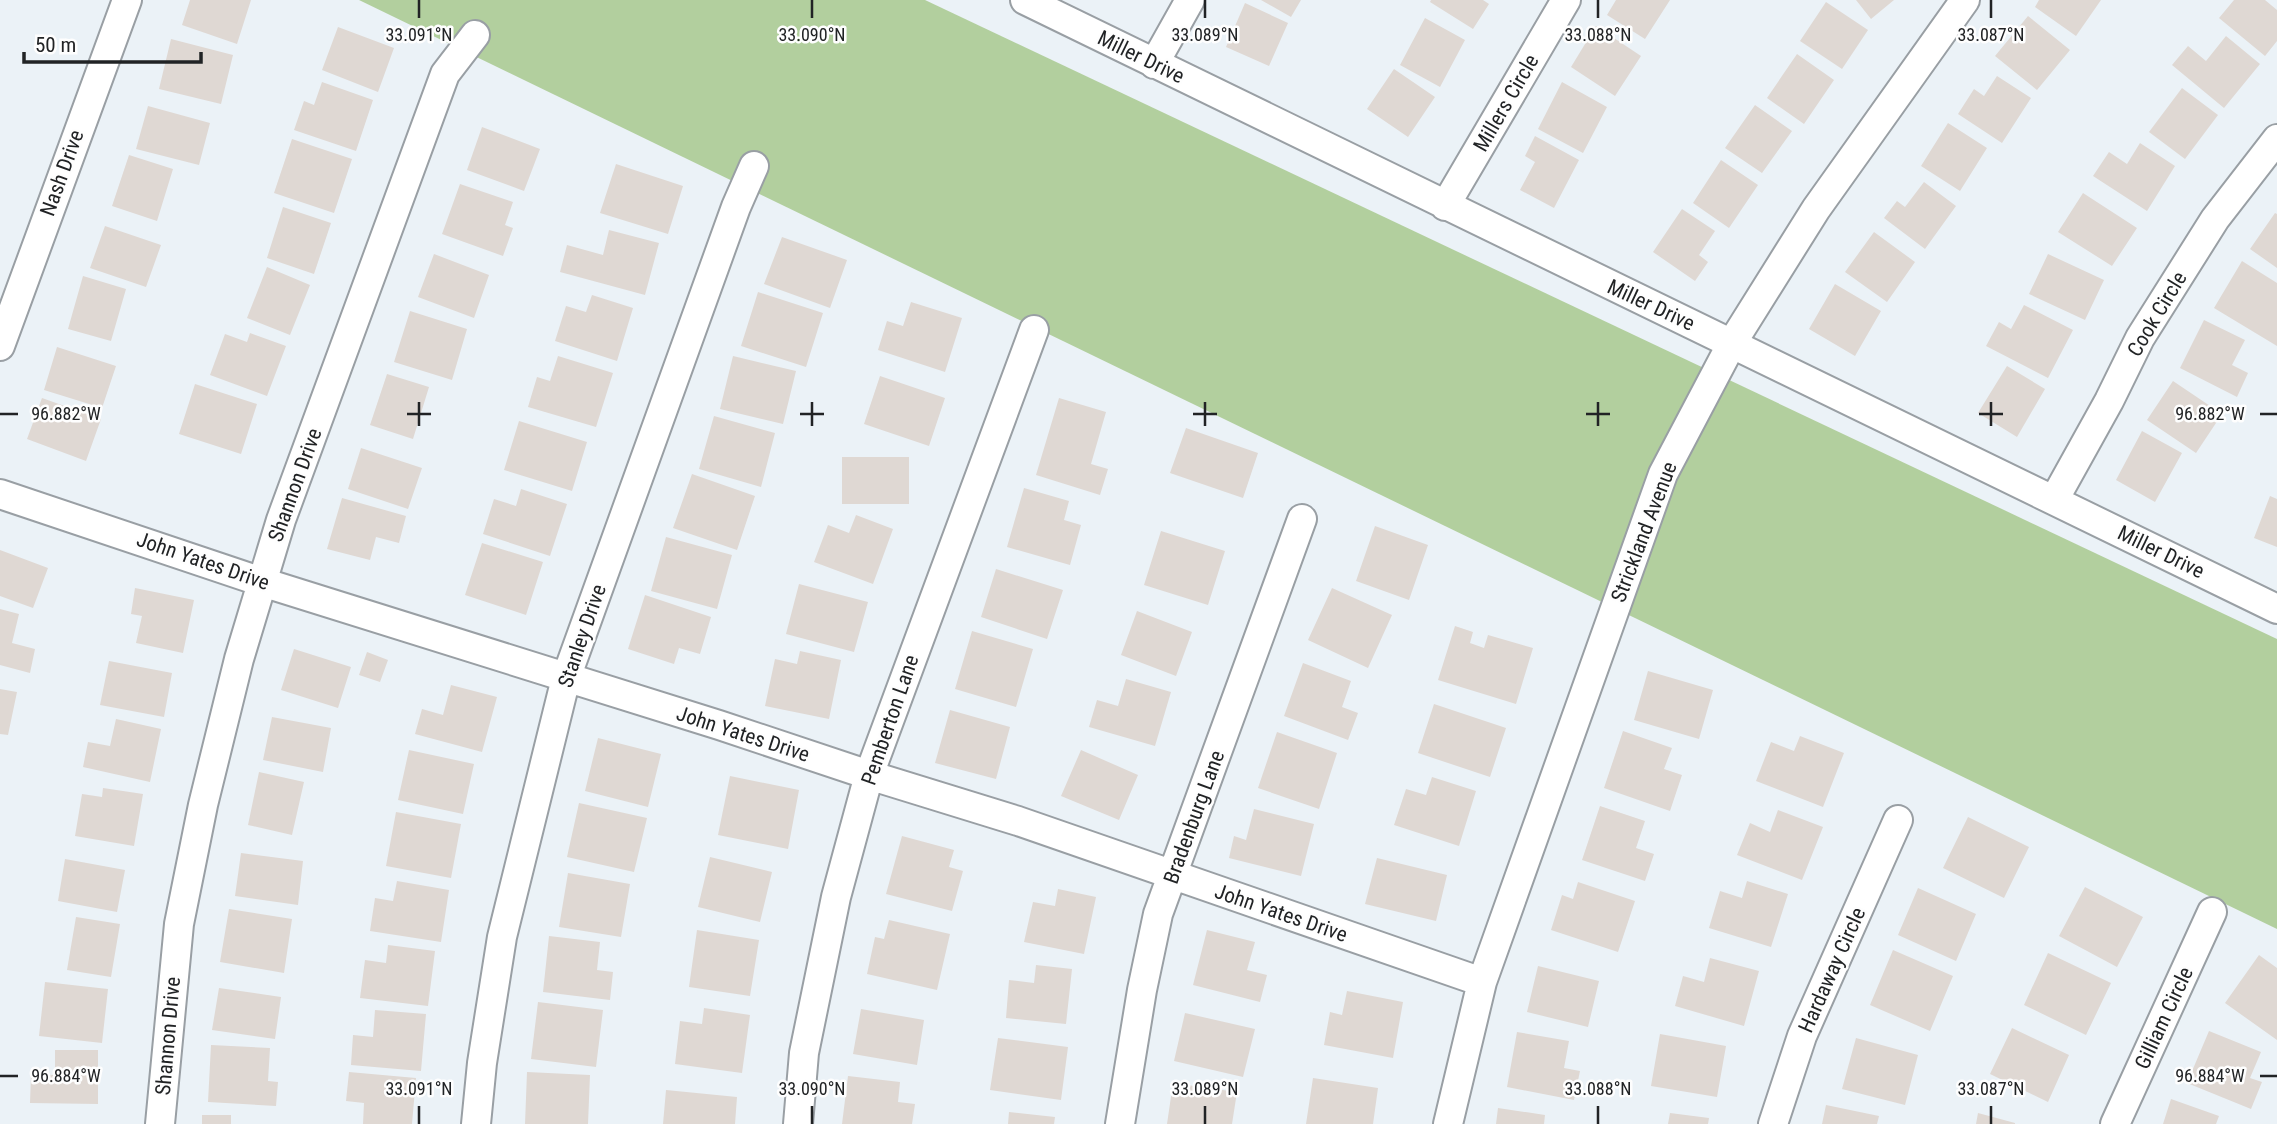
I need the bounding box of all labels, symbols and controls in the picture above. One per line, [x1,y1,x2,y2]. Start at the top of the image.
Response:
scale bar [24,21,201,65]
text: 33.091°N [385,24,453,45]
text: 33.090°N [778,24,846,45]
text: 33.089°N [1171,24,1239,45]
text: 33.088°N [1564,24,1632,45]
text: 33.087°N [1957,24,2025,45]
street label: Miller Drive [1094,26,1188,88]
text: 50 m [35,33,76,57]
street label: Millers Circle [1469,50,1544,156]
street label: Nash Drive [35,127,89,219]
street label: Cook Circle [2122,267,2192,361]
street label: Miller Drive [1604,274,1698,336]
text: 96.882°W [31,403,101,424]
text: 96.882°W [2175,403,2245,424]
street label: Shannon Drive [263,425,327,545]
street label: Strickland Avenue [1606,458,1682,605]
street label: Miller Drive [2114,521,2208,583]
street label: John Yates Drive [134,527,273,595]
street label: Stanley Drive [553,581,611,691]
street label: Pemberton Lane [857,652,924,788]
street label: John Yates Drive [673,701,813,767]
street label: Bradenburg Lane [1159,747,1229,887]
street label: John Yates Drive [1212,879,1351,947]
street label: Hardaway Circle [1794,904,1870,1036]
street label: Gilliam Circle [2130,963,2198,1073]
street label: Shannon Drive [151,976,185,1096]
text: 96.884°W [31,1065,101,1086]
text: 96.884°W [2175,1065,2245,1086]
text: 33.091°N [385,1078,453,1099]
text: 33.090°N [778,1078,846,1099]
text: 33.089°N [1171,1078,1239,1099]
text: 33.088°N [1564,1078,1632,1099]
text: 33.087°N [1957,1078,2025,1099]

